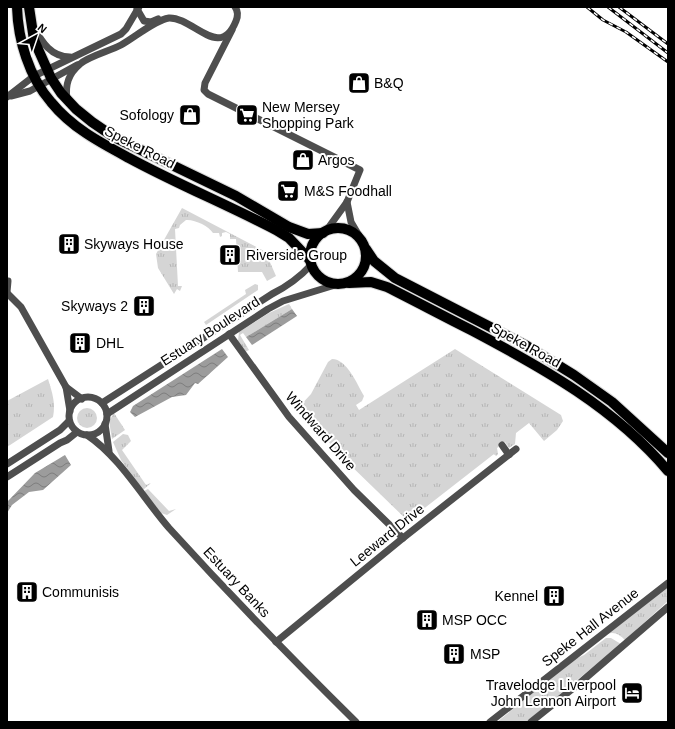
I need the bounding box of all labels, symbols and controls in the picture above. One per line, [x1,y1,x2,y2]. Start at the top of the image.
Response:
north arrow [16,16,56,56]
text: N [36,21,49,36]
shop icon: B&Q [346,70,372,96]
place label: B&Q [374,75,404,91]
place label: New Mersey Shopping Park [262,99,355,131]
shop icon: Sofology [177,102,203,128]
supermarket icon: New Mersey Shopping Park [234,102,260,128]
place label: Sofology [120,107,174,123]
street label: Speke Road [102,122,178,172]
shop icon: Argos [290,147,316,173]
place label: Argos [318,152,355,168]
supermarket icon: M&S Foodhall [275,178,301,204]
place label: M&S Foodhall [304,183,392,199]
building icon: Skyways House [56,231,82,257]
place label: Skyways House [84,236,184,252]
building icon: Riverside Group [217,242,243,268]
place label: Riverside Group [246,247,347,263]
building icon: Skyways 2 [131,293,157,319]
street label: Estuary Boulevard [158,293,262,369]
place label: Skyways 2 [61,298,128,314]
street label: Speke Road [488,319,564,371]
building icon: DHL [67,330,93,356]
place label: DHL [96,335,124,351]
street label: Windward Drive [283,388,360,474]
street label: Leeward Drive [347,500,427,570]
street label: Estuary Banks [200,544,274,620]
building icon: Communisis [14,579,40,605]
building icon: Kennel [541,583,567,609]
place label: Communisis [42,584,119,600]
street label: Speke Hall Avenue [539,584,642,670]
place label: Kennel [494,588,538,604]
building icon: MSP OCC [414,607,440,633]
place label: MSP OCC [442,612,507,628]
building icon: MSP [441,641,467,667]
place label: MSP [470,646,500,662]
place label: Travelodge Liverpool John Lennon Airport [486,677,616,709]
hotel icon: Travelodge Liverpool John Lennon Airport [619,680,645,706]

